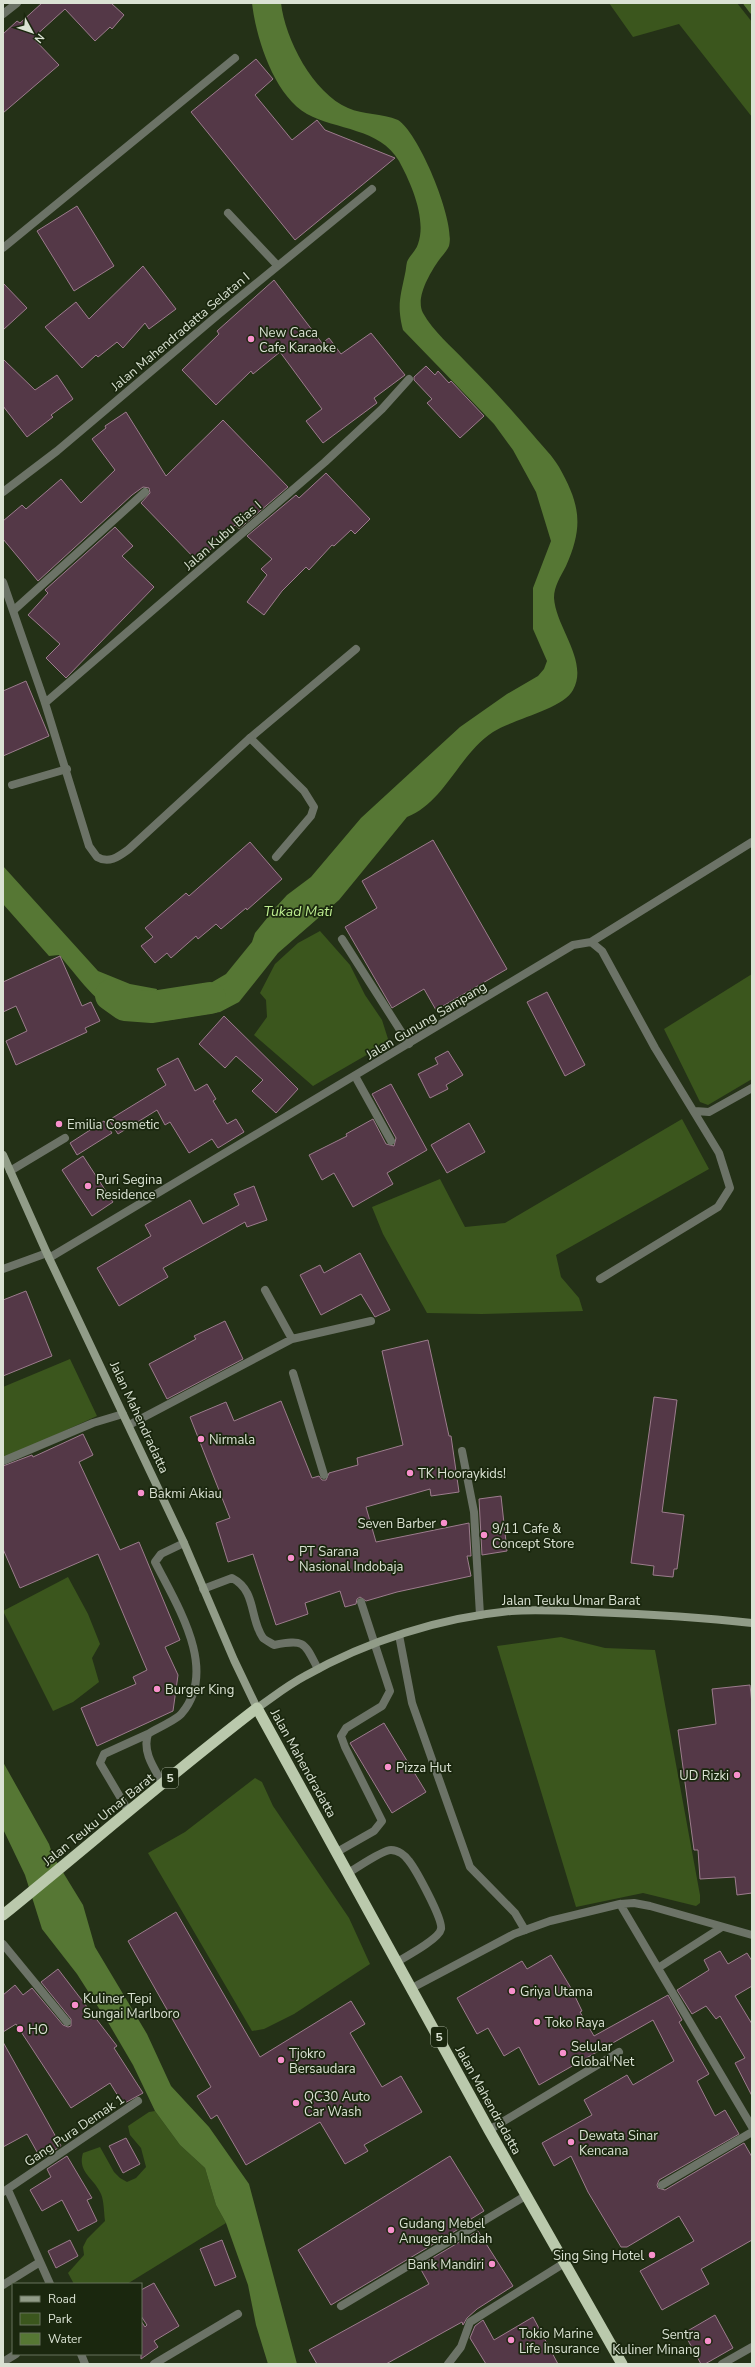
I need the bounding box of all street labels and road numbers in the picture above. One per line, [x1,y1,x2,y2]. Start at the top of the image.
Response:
street label: Jalan Mahendradatta Selatan I [107,268,254,396]
street label: Jalan Kubu Bias I [179,497,265,575]
street label: Jalan Gunung Sampang [362,978,490,1065]
street label: Jalan Mahendradatta [105,1358,173,1476]
street label: Jalan Teuku Umar Barat [501,1592,640,1610]
street label: Jalan Mahendradatta [265,1705,340,1821]
road number: 5 [162,1768,178,1788]
street label: Jalan Teuku Umar Barat [39,1769,158,1871]
road number: 5 [431,2027,447,2047]
street label: Jalan Mahendradatta [450,2042,525,2158]
street label: Gang Pura Demak 1 [21,2091,128,2171]

